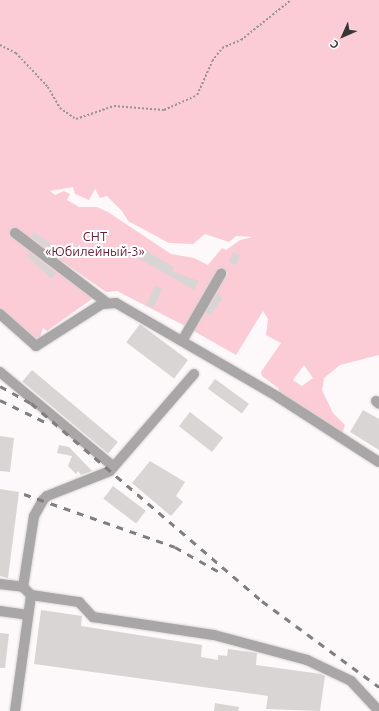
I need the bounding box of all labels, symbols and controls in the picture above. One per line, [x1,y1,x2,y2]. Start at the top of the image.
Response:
north arrow [323,16,363,56]
text: С [328,38,341,51]
park label: СНТ «Юбилейный-3» [45,229,145,260]

